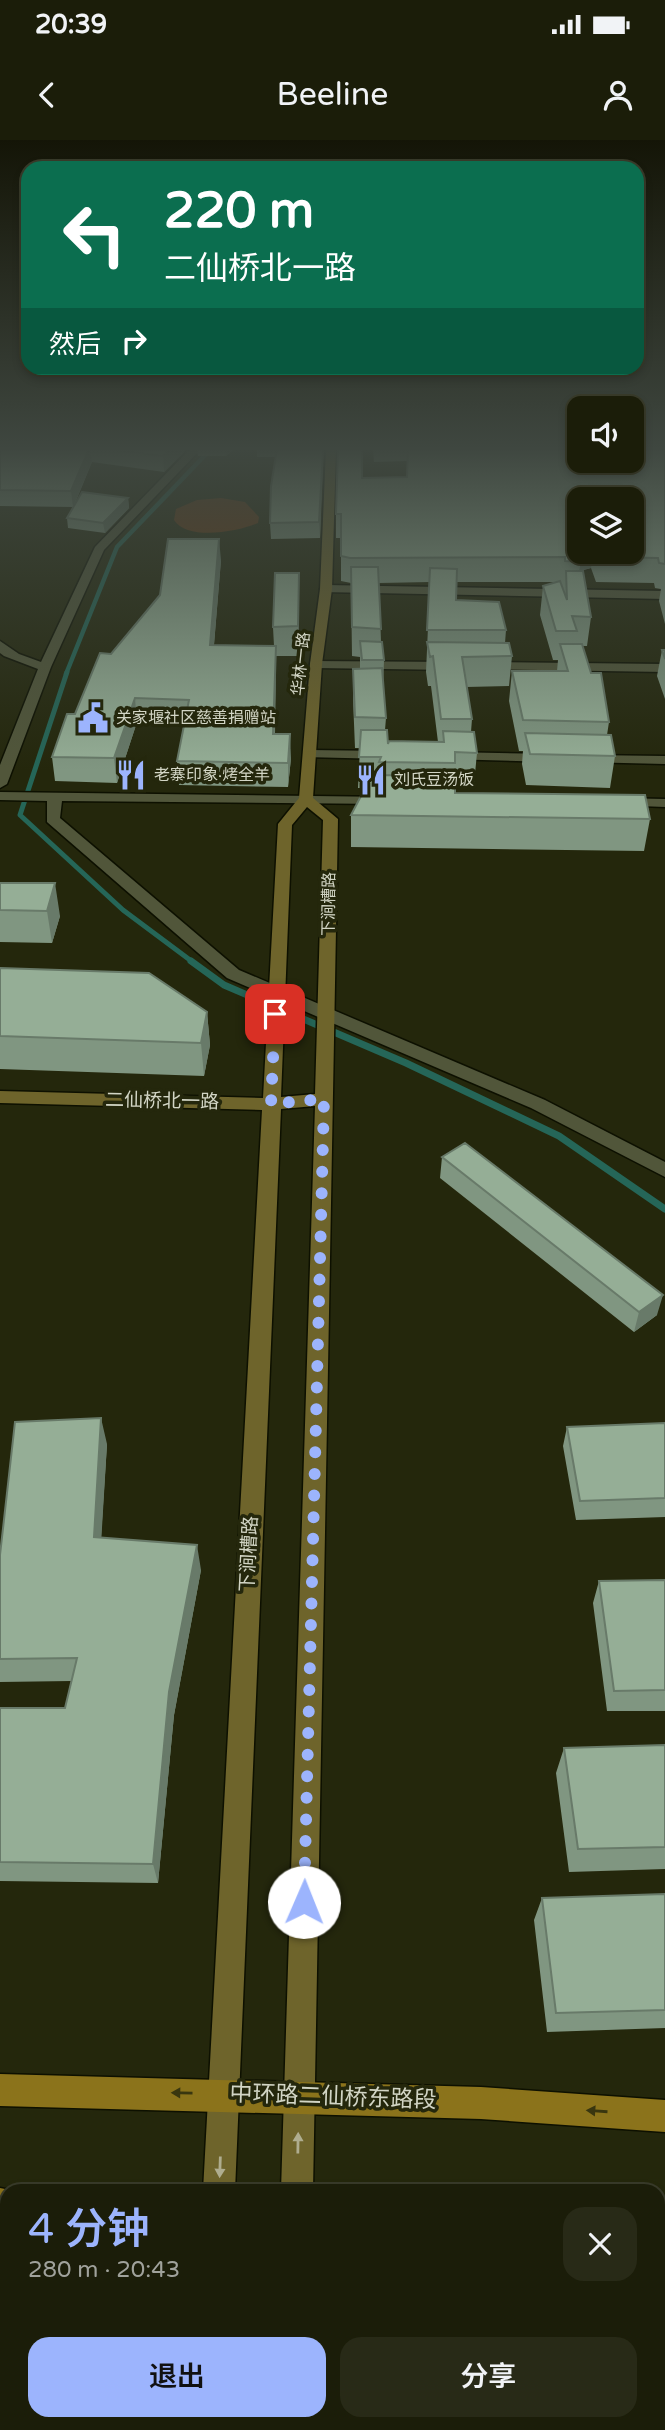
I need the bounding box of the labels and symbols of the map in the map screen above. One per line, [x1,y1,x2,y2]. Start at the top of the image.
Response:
street label: 华林一路 [288,631,314,697]
public building icon: 关家堰社区慈善捐赠站 [76,701,110,735]
place label: 关家堰社区慈善捐赠站 [116,708,276,728]
restaurant icon: 老寨印象·烤全羊 [114,758,148,792]
restaurant icon: 刘氏豆汤饭 [354,763,388,797]
place label: 老寨印象·烤全羊 [154,765,270,785]
place label: 刘氏豆汤饭 [394,770,474,790]
street label: 下涧槽路 [318,872,340,936]
pin [245,984,305,1044]
street label: 二仙桥北一路 [105,1089,219,1113]
street label: 下涧槽路 [236,1515,262,1593]
position arrow [267,1865,341,1939]
street label: 中环路二仙桥东路段 [229,2079,437,2115]
one-way arrow [171,2087,193,2099]
one-way arrow [586,2105,608,2116]
one-way arrow [292,2132,304,2154]
one-way arrow [214,2156,225,2178]

